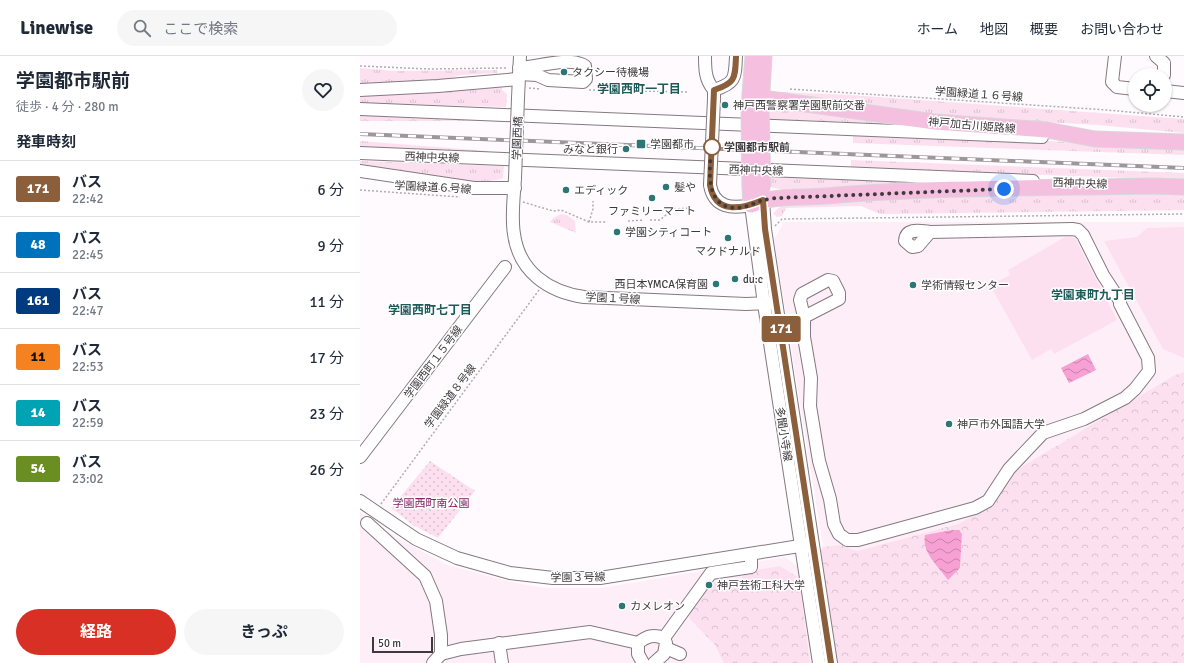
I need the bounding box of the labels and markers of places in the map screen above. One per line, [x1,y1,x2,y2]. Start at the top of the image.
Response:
place label: タクシー待機場 [572,66,649,79]
marker: タクシー待機場 [559,67,569,77]
place label: 神戸西警察署学園駅前交番 [733,99,865,112]
marker: 神戸西警察署学園駅前交番 [720,100,730,110]
marker: 学園都市 [635,138,647,150]
place label: 学園都市 [650,138,694,151]
marker: 学園都市駅前 [703,138,721,156]
place label: 学園都市駅前 [724,141,790,154]
place label: みなと銀行 [563,143,618,156]
marker: みなと銀行 [621,144,631,154]
place label: 髪や [674,181,696,194]
marker: 髪や [661,182,671,192]
place label: エディック [574,184,628,197]
marker: エディック [561,185,571,195]
marker: ファミリーマート [647,193,657,203]
place label: ファミリーマート [608,205,696,218]
place label: 学園シティコート [625,226,712,239]
marker: 学園シティコート [612,227,622,237]
marker: マクドナルド [723,233,733,243]
place label: マクドナルド [695,245,761,258]
place label: du:c [743,273,763,286]
marker: du:c [730,274,740,284]
place label: 西日本YMCA保育園 [615,278,708,291]
marker: 西日本YMCA保育園 [711,279,721,289]
place label: 学術情報センター [921,279,1009,292]
marker: 学術情報センター [908,280,918,290]
place label: 神戸市外国語大学 [957,418,1045,431]
marker: 神戸市外国語大学 [944,419,954,429]
place label: 神戸芸術工科大学 [717,579,805,592]
marker: 神戸芸術工科大学 [704,580,714,590]
place label: カメレオン [630,600,685,613]
marker: カメレオン [617,601,627,611]

